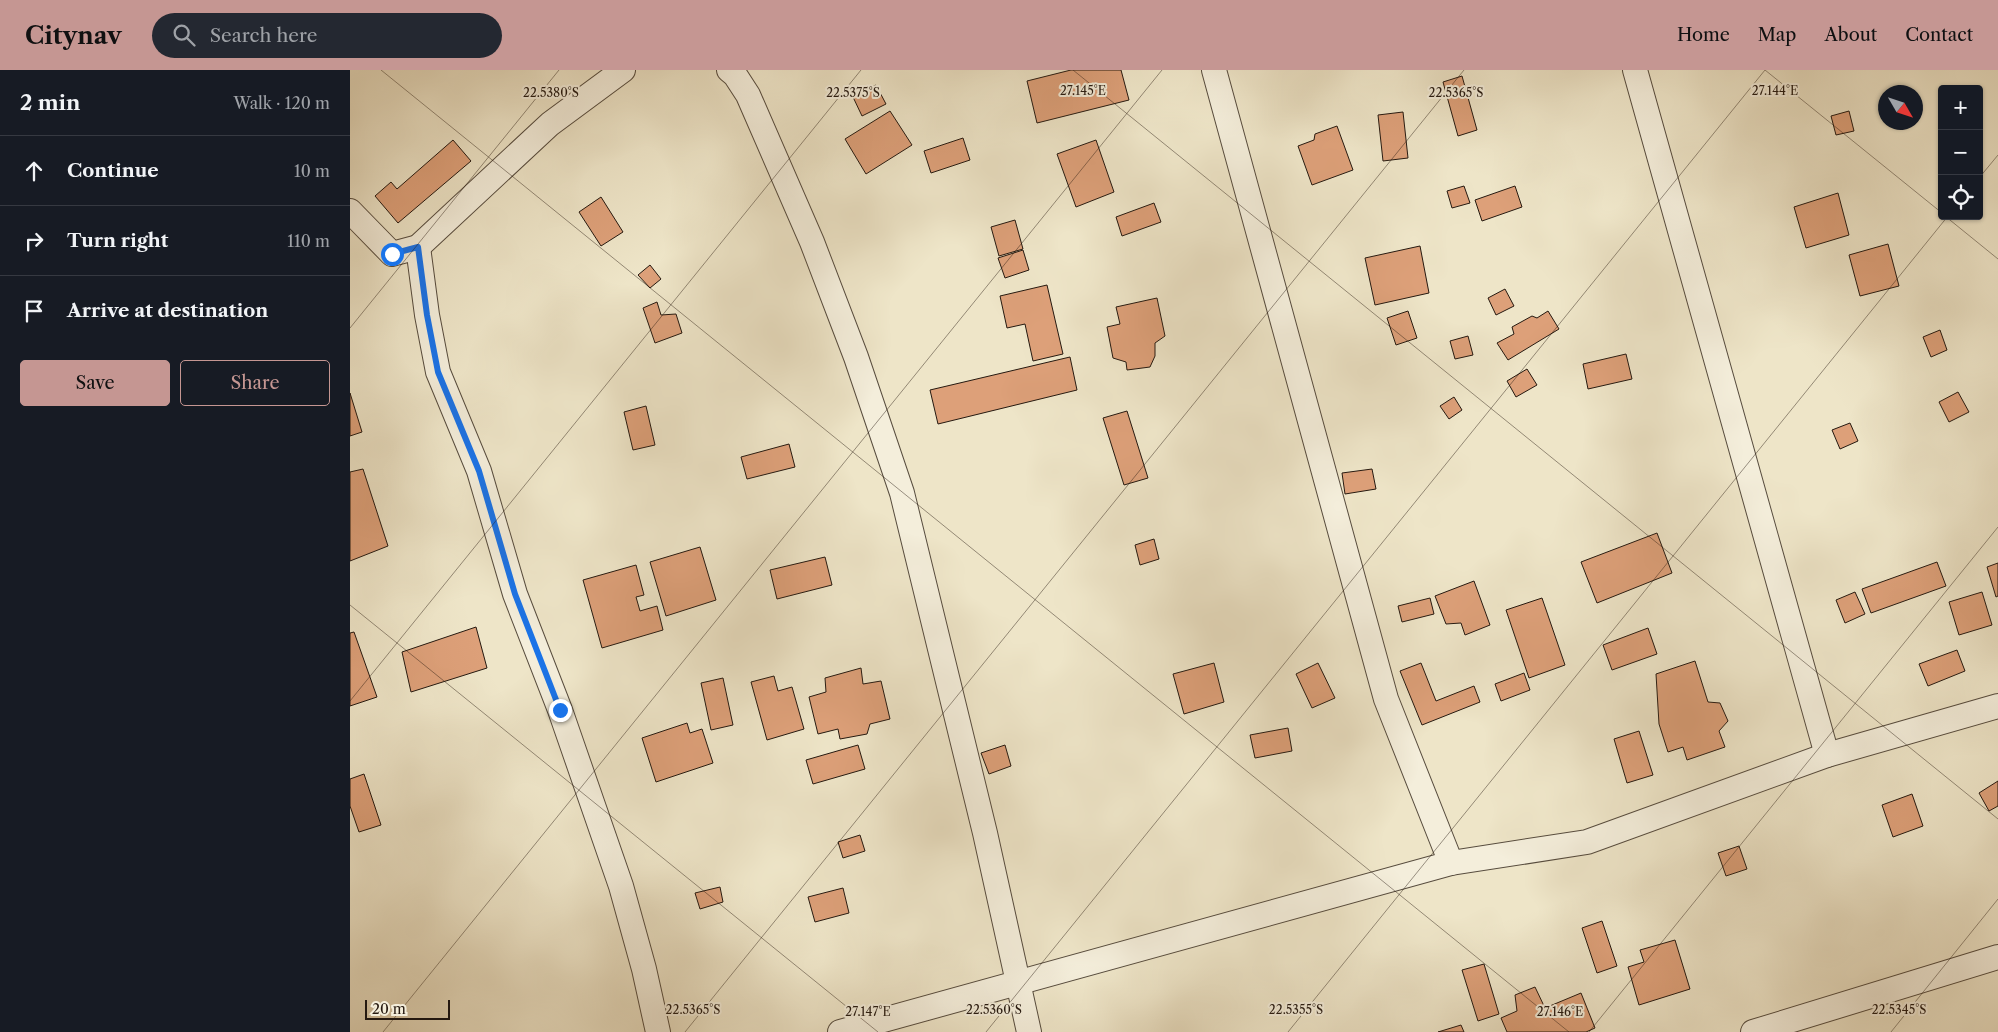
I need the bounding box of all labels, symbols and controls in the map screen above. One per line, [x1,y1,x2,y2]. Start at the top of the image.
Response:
search box [152,13,502,58]
text: Citynav [25,21,122,50]
icon: search [170,21,198,49]
text: Search here [210,24,317,47]
text: Home [1677,24,1730,46]
text: Map [1758,24,1796,46]
text: About [1824,24,1877,46]
text: Contact [1905,24,1973,46]
text: 27.145°E [1060,83,1106,98]
text: 27.144°E [1752,83,1798,98]
text: 22.5380°S [523,85,579,100]
text: 22.5375°S [826,85,880,100]
text: 22.5365°S [1429,85,1483,100]
north arrow [1878,85,1923,130]
map controls [1938,85,1983,220]
button: + [1938,85,1983,130]
text: 2 min [20,90,80,115]
text: Walk · 120 m [234,93,330,113]
button: − [1938,130,1983,175]
icon: ahead [20,157,48,185]
text: Continue [67,159,159,182]
text: 10 m [294,161,330,181]
button: locate [1938,175,1983,220]
icon: right [20,227,48,255]
text: Turn right [67,229,168,252]
text: 110 m [287,231,330,251]
route start [381,243,404,266]
icon: arrive [20,297,48,325]
text: Arrive at destination [67,299,268,322]
button: Save [20,360,170,406]
button: Share [180,360,330,406]
route end [549,699,572,722]
scale bar [365,997,450,1020]
text: 20 m [372,1000,406,1018]
text: 22.5365°S [666,1002,720,1017]
text: 22.5360°S [966,1002,1022,1017]
text: 22.5355°S [1269,1002,1323,1017]
text: 22.5345°S [1872,1002,1926,1017]
text: 27.147°E [845,1004,891,1019]
text: 27.146°E [1537,1004,1583,1019]

